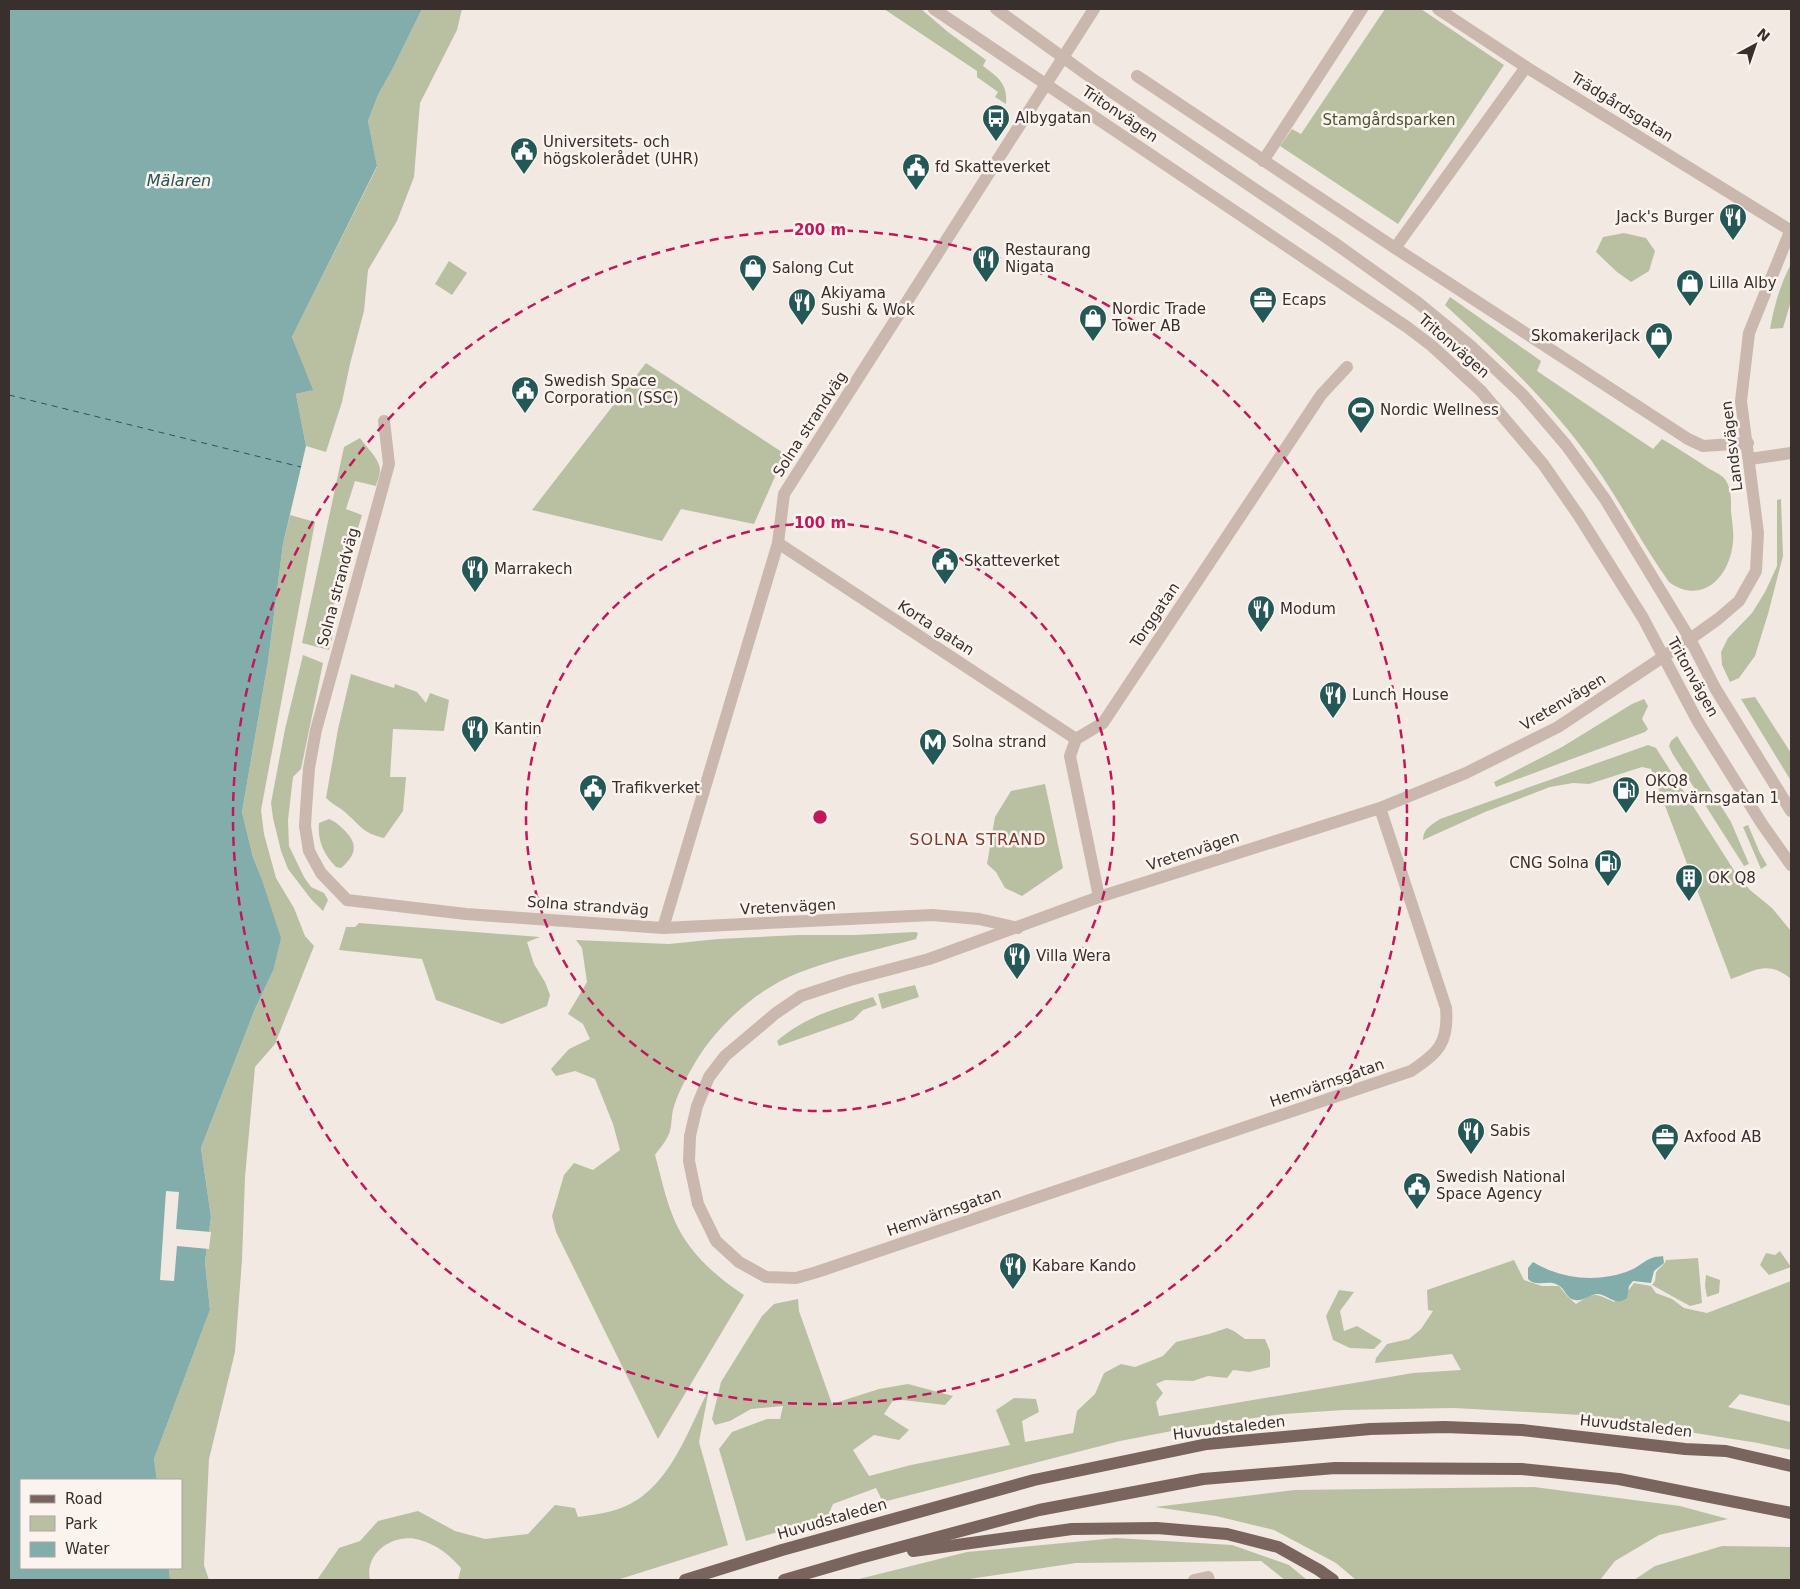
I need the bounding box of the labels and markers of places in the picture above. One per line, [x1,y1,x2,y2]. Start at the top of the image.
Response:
bus stop icon: Albygatan [981,103,1011,142]
place label: Albygatan [1015,109,1091,127]
place label: Universitets- och högskolerådet (UHR) [543,133,699,168]
public building icon: Universitets- och högskolerådet (UHR) [509,136,539,175]
public building icon: fd Skatteverket [901,152,931,191]
place label: fd Skatteverket [935,158,1050,176]
restaurant icon: Jack's Burger [1718,202,1748,241]
place label: Jack's Burger [1615,208,1715,226]
place label: Restaurang Nigata [1005,241,1091,276]
restaurant icon: Restaurang Nigata [971,244,1001,283]
shop icon: Salong Cut [738,253,768,292]
place label: Salong Cut [772,259,854,277]
shop icon: Lilla Alby [1675,268,1705,307]
place label: Lilla Alby [1709,274,1777,292]
place label: Akiyama Sushi & Wok [821,284,915,319]
office icon: Ecaps [1248,285,1278,324]
restaurant icon: Akiyama Sushi & Wok [787,287,817,326]
place label: Ecaps [1282,291,1326,309]
place label: Nordic Trade Tower AB [1111,300,1206,335]
shop icon: Nordic Trade Tower AB [1078,303,1108,342]
shop icon: SkomakeriJack [1644,321,1674,360]
place label: SkomakeriJack [1531,327,1640,345]
place label: Swedish Space Corporation (SSC) [544,372,679,407]
public building icon: Swedish Space Corporation (SSC) [510,375,540,414]
sports icon: Nordic Wellness [1346,395,1376,434]
place label: Nordic Wellness [1380,401,1499,419]
public building icon: Skatteverket [930,546,960,585]
place label: Skatteverket [964,552,1060,570]
restaurant icon: Marrakech [460,554,490,593]
place label: Marrakech [494,560,573,578]
restaurant icon: Modum [1246,594,1276,633]
place label: Modum [1280,600,1336,618]
restaurant icon: Lunch House [1318,680,1348,719]
place label: Lunch House [1352,686,1449,704]
restaurant icon: Kantin [460,714,490,753]
place label: Kantin [494,720,542,738]
metro station icon: Solna strand [918,727,948,766]
place label: Solna strand [952,733,1046,751]
place label: OKQ8 Hemvärnsgatan 1 [1645,772,1779,807]
public building icon: Trafikverket [578,773,608,812]
fuel station icon: OKQ8 Hemvärnsgatan 1 [1611,775,1641,814]
place label: Trafikverket [611,779,700,797]
centre of rings [811,808,829,826]
fuel station icon: CNG Solna [1593,848,1623,887]
place label: CNG Solna [1509,854,1589,872]
building icon: OK Q8 [1674,863,1704,902]
place label: OK Q8 [1708,869,1756,887]
restaurant icon: Villa Wera [1002,941,1032,980]
place label: Villa Wera [1036,947,1111,965]
restaurant icon: Sabis [1456,1116,1486,1155]
place label: Sabis [1490,1122,1530,1140]
office icon: Axfood AB [1650,1122,1680,1161]
place label: Axfood AB [1684,1128,1762,1146]
place label: Swedish National Space Agency [1436,1168,1565,1203]
public building icon: Swedish National Space Agency [1402,1171,1432,1210]
restaurant icon: Kabare Kando [998,1251,1028,1290]
place label: Kabare Kando [1032,1257,1136,1275]

